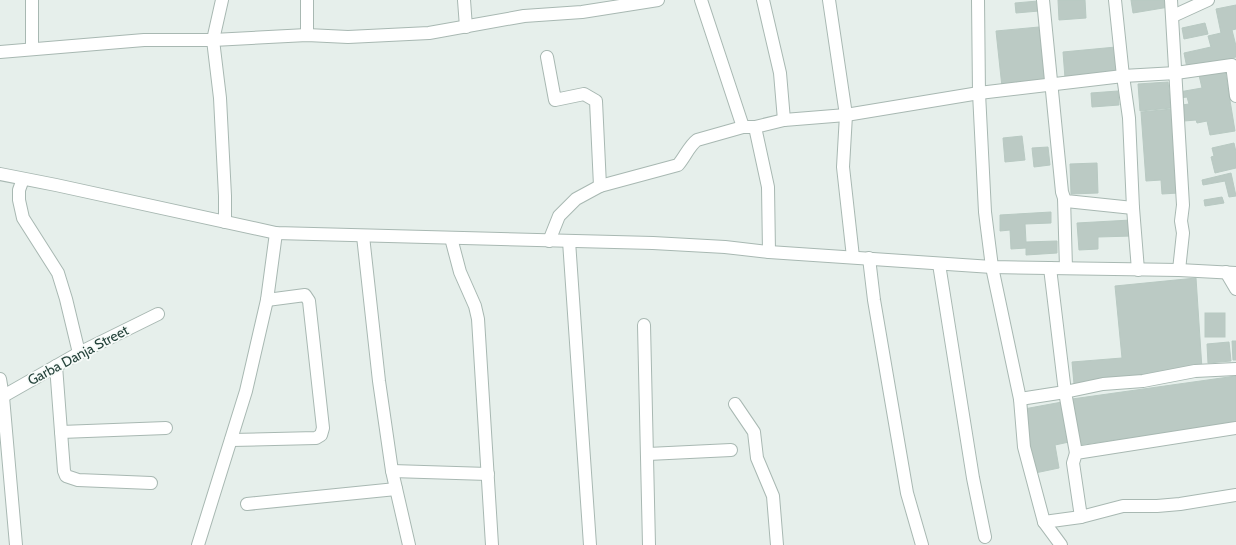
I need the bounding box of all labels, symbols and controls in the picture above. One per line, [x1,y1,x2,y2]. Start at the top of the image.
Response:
street label: Garba Danja Street [24,321,132,389]

